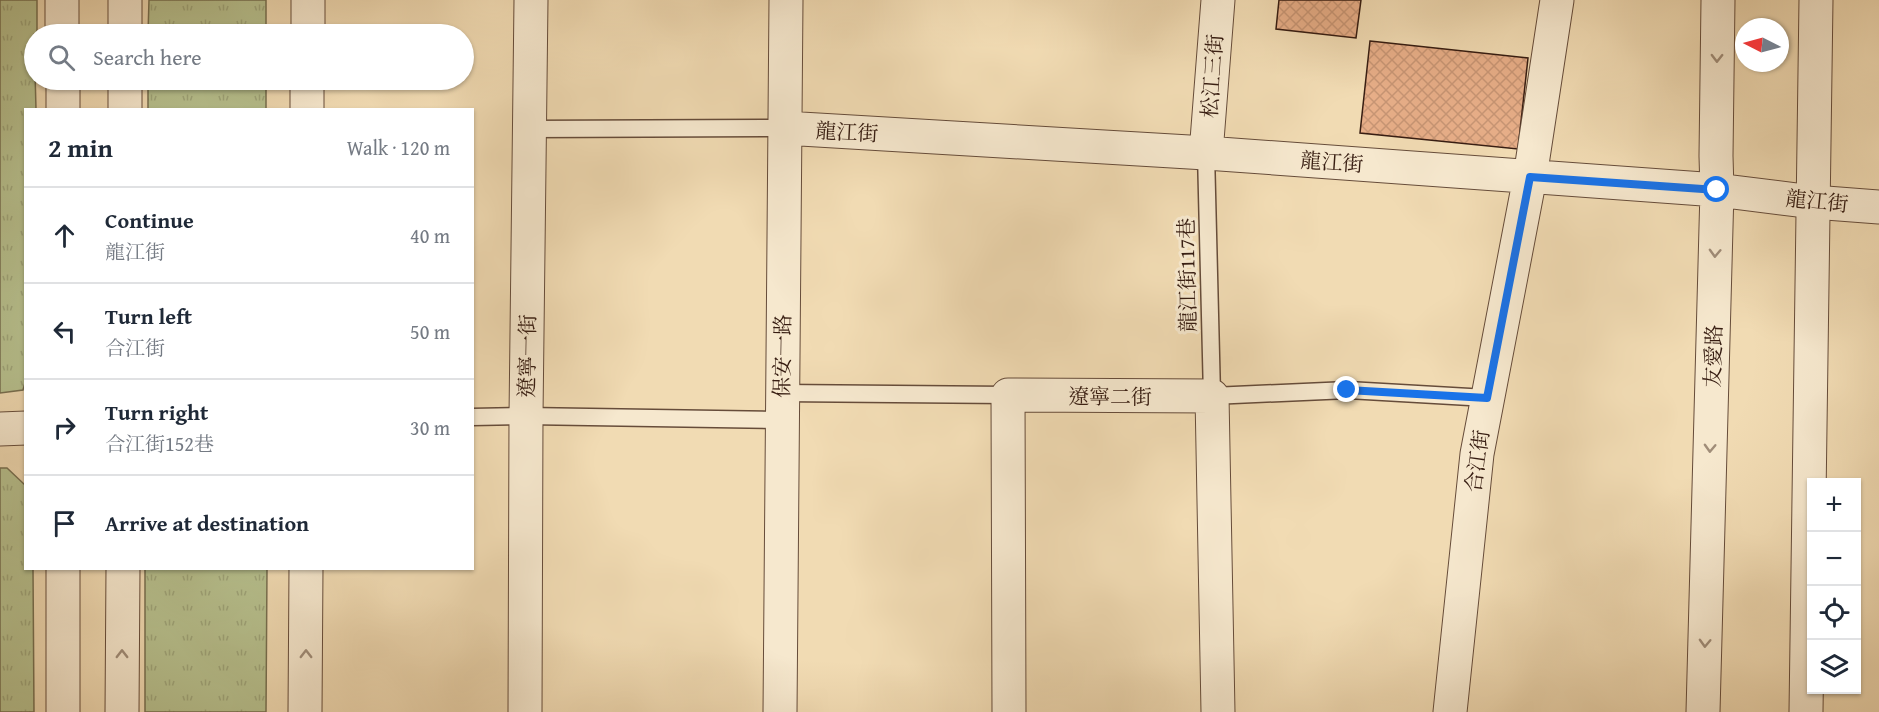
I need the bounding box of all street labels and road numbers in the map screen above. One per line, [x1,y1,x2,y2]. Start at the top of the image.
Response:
street label: 松江三街 [1194,33,1230,119]
street label: 龍江街 [815,115,879,149]
street label: 龍江街 [1299,144,1365,180]
street label: 龍江街 [1784,182,1850,220]
street label: 龍江街117巷 [1171,218,1203,332]
street label: 遼寧一街 [511,314,543,398]
street label: 保安一路 [766,314,798,398]
street label: 友愛路 [1696,324,1730,388]
street label: 遼寧二街 [1068,381,1152,412]
street label: 合江街 [1457,428,1497,494]

